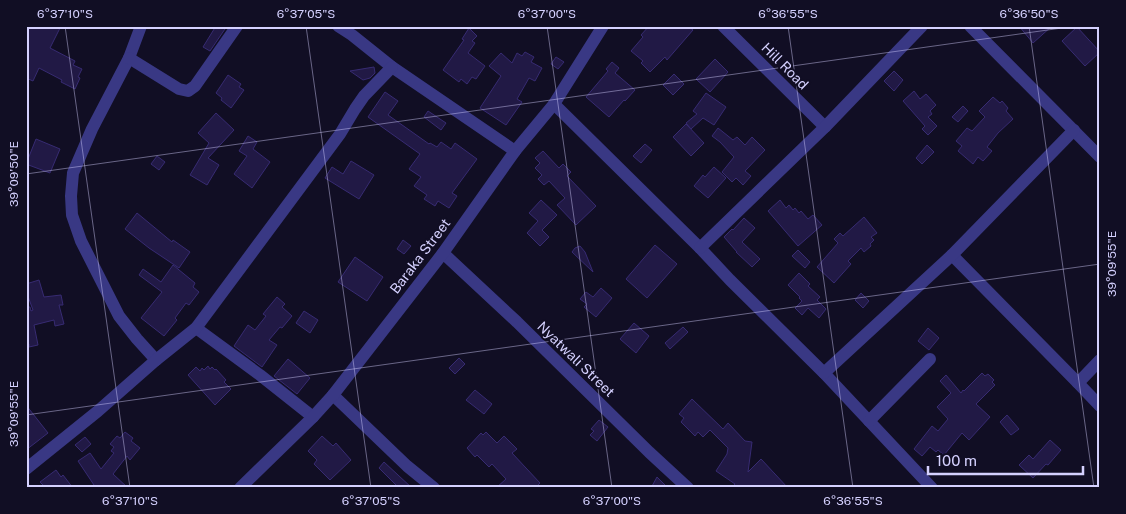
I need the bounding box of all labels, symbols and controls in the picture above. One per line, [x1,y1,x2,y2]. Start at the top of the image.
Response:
text: 6°37'10"S [37,7,93,21]
text: 6°37'05"S [277,7,335,21]
text: 6°37'00"S [518,7,576,21]
text: 6°36'55"S [758,7,818,21]
text: 6°36'50"S [999,7,1059,21]
street label: Hill Road [758,39,812,93]
text: 39°09'50"E [7,141,21,207]
street label: Baraka Street [387,215,453,297]
text: 39°09'55"E [1105,231,1119,297]
street label: Nyatwali Street [534,318,618,400]
text: 39°09'55"E [7,381,21,447]
scale bar [928,444,1084,476]
text: 100 m [936,452,977,469]
text: 6°37'10"S [102,494,158,508]
text: 6°37'05"S [342,494,400,508]
text: 6°37'00"S [583,494,641,508]
text: 6°36'55"S [823,494,883,508]

